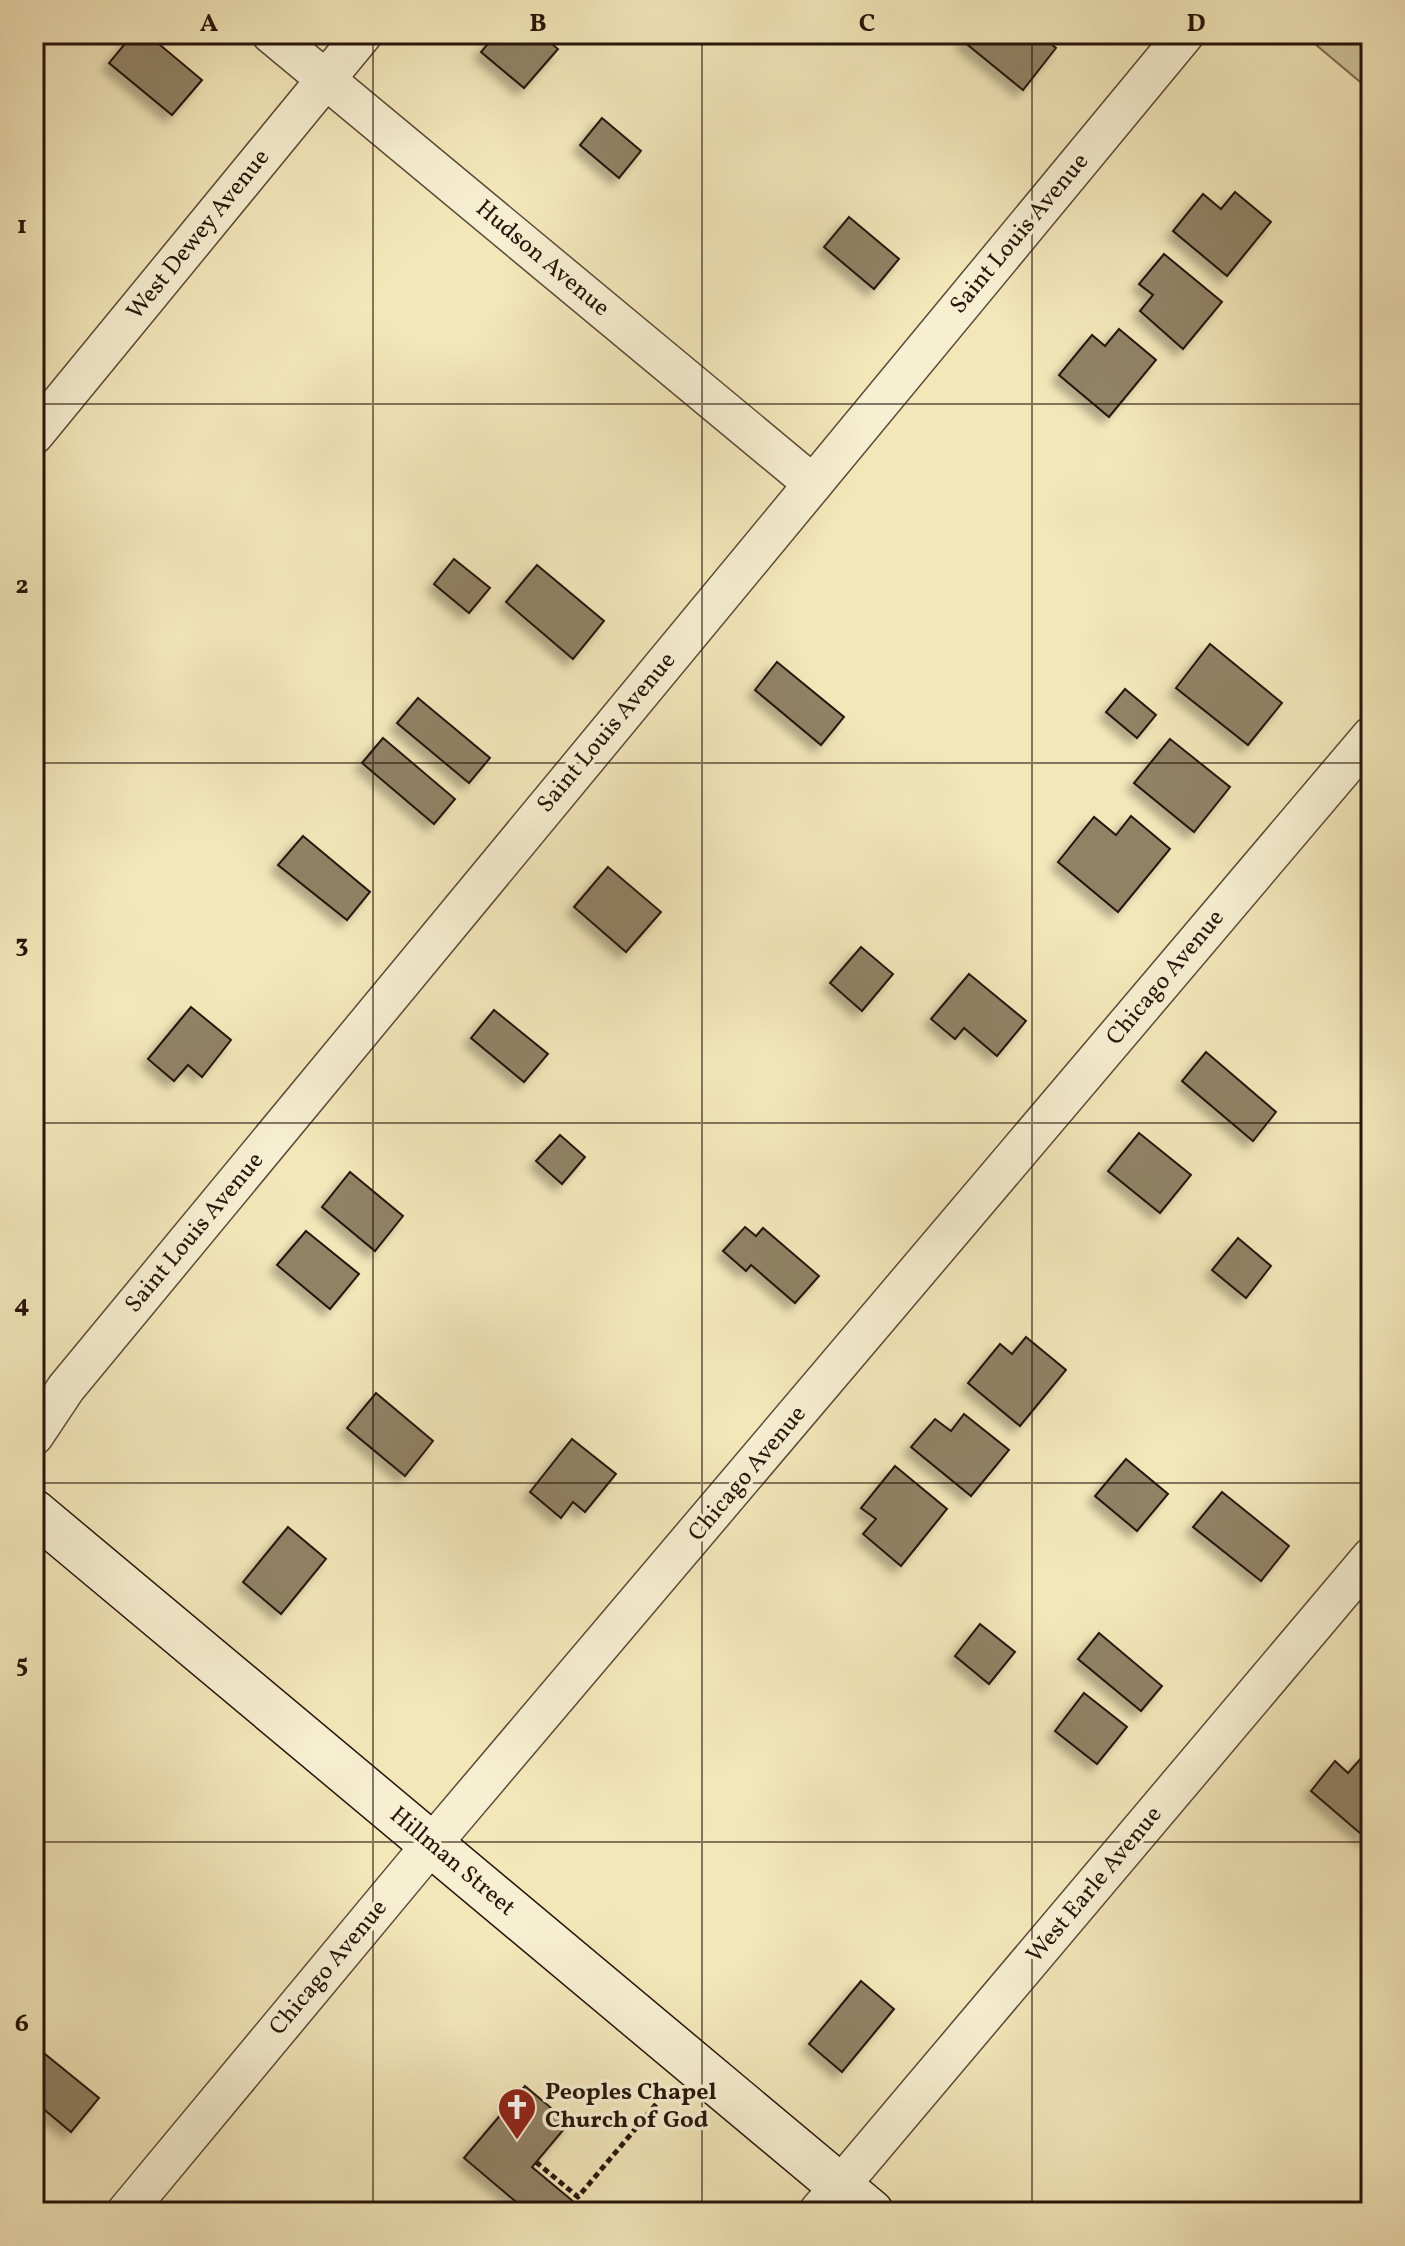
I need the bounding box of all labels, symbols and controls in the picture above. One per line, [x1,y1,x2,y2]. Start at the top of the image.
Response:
text: A [200,6,219,42]
text: B [529,6,547,42]
text: C [859,6,875,42]
text: D [1186,6,1206,42]
street label: West Dewey Avenue [119,142,279,328]
street label: Saint Louis Avenue [943,146,1097,322]
street label: Hudson Avenue [468,193,616,325]
text: 1 [17,208,27,244]
text: 2 [15,568,29,604]
street label: Saint Louis Avenue [530,645,684,821]
street label: Chicago Avenue [1099,903,1233,1053]
text: 3 [15,927,29,963]
street label: Saint Louis Avenue [118,1145,272,1321]
text: 4 [14,1287,30,1323]
street label: Chicago Avenue [681,1399,815,1549]
text: 5 [16,1647,28,1683]
street label: Hillman Street [382,1799,522,1925]
street label: West Earle Avenue [1019,1799,1171,1971]
street label: Chicago Avenue [262,1893,396,2043]
text: 6 [15,2006,29,2042]
place label: Peoples Chapel Church of God [545,2076,717,2138]
church icon: Peoples Chapel Church of God [496,2086,538,2141]

